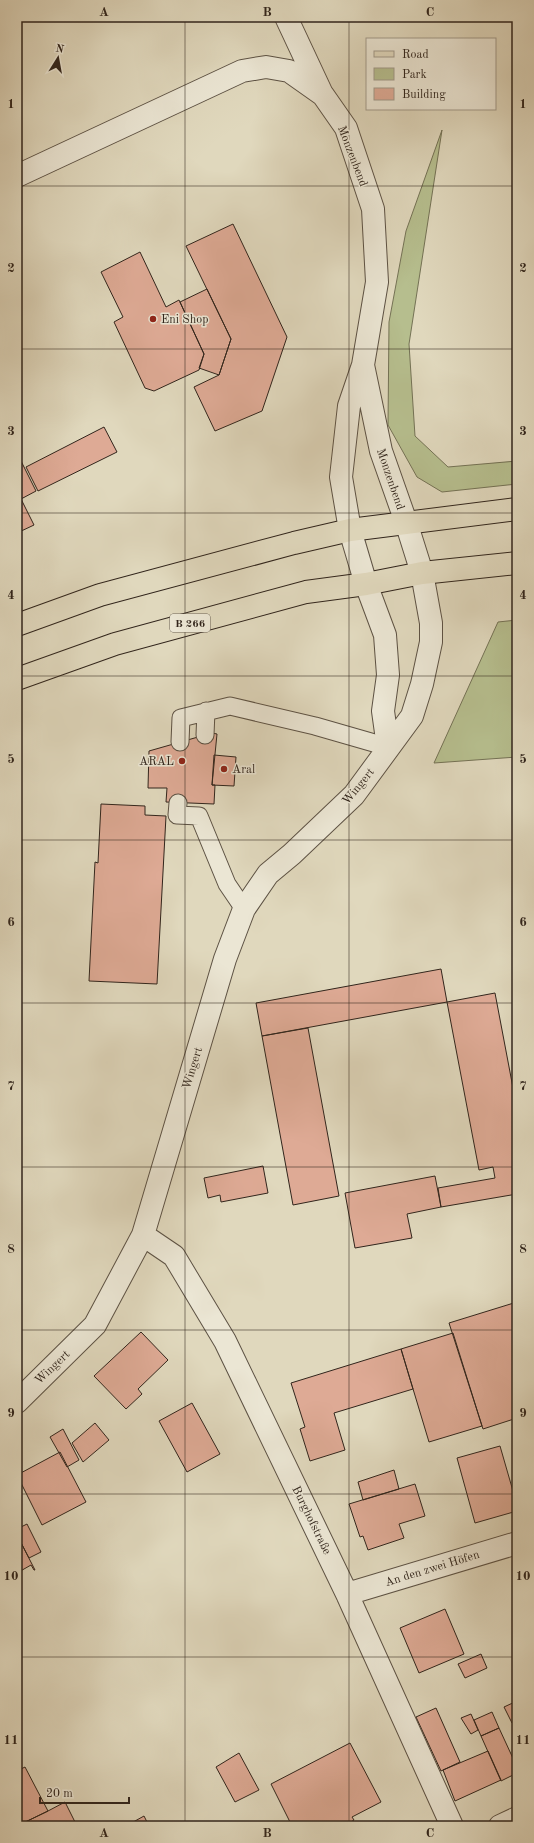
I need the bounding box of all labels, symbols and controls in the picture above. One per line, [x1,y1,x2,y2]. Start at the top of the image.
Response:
text: A [99,6,109,19]
text: B [262,6,272,19]
text: C [426,6,434,19]
north arrow [38,38,78,78]
legend [366,38,496,110]
text: N [54,43,65,56]
text: Road [402,49,429,61]
text: Park [402,69,427,81]
text: Building [402,89,446,101]
text: 1 [7,98,15,111]
text: 1 [519,98,527,111]
street label: Monzenbend [335,124,369,188]
text: 2 [7,262,15,275]
text: 2 [519,262,527,275]
marker: Eni Shop [148,314,158,324]
place label: Eni Shop [161,314,209,326]
text: 3 [7,425,15,438]
text: 3 [519,425,527,438]
street label: Monzenbend [374,447,406,512]
text: 4 [7,589,15,602]
text: 4 [519,589,527,602]
road number: B 266 [170,614,210,632]
text: 5 [7,753,15,766]
text: 5 [519,753,527,766]
place label: ARAL [139,756,174,768]
marker: ARAL [177,756,187,766]
marker: Aral [219,764,229,774]
place label: Aral [232,764,255,776]
street label: Wingert [341,766,377,807]
text: 6 [7,916,15,929]
text: 6 [519,916,527,929]
street label: Wingert [181,1046,205,1091]
text: 7 [7,1080,15,1093]
text: 7 [519,1080,527,1093]
text: 8 [7,1243,15,1256]
text: 8 [519,1243,527,1256]
street label: Wingert [33,1348,72,1387]
text: 9 [7,1407,15,1420]
text: 9 [519,1407,527,1420]
street label: Burghofstraße [289,1484,333,1557]
street label: An den zwei Höfen [384,1549,481,1589]
text: 10 [3,1570,19,1583]
text: 10 [515,1570,531,1583]
text: 11 [3,1734,19,1747]
text: 11 [515,1734,531,1747]
scale bar [40,1779,129,1805]
text: 20 m [46,1788,73,1800]
text: A [99,1827,109,1840]
text: B [262,1827,272,1840]
text: C [426,1827,434,1840]

